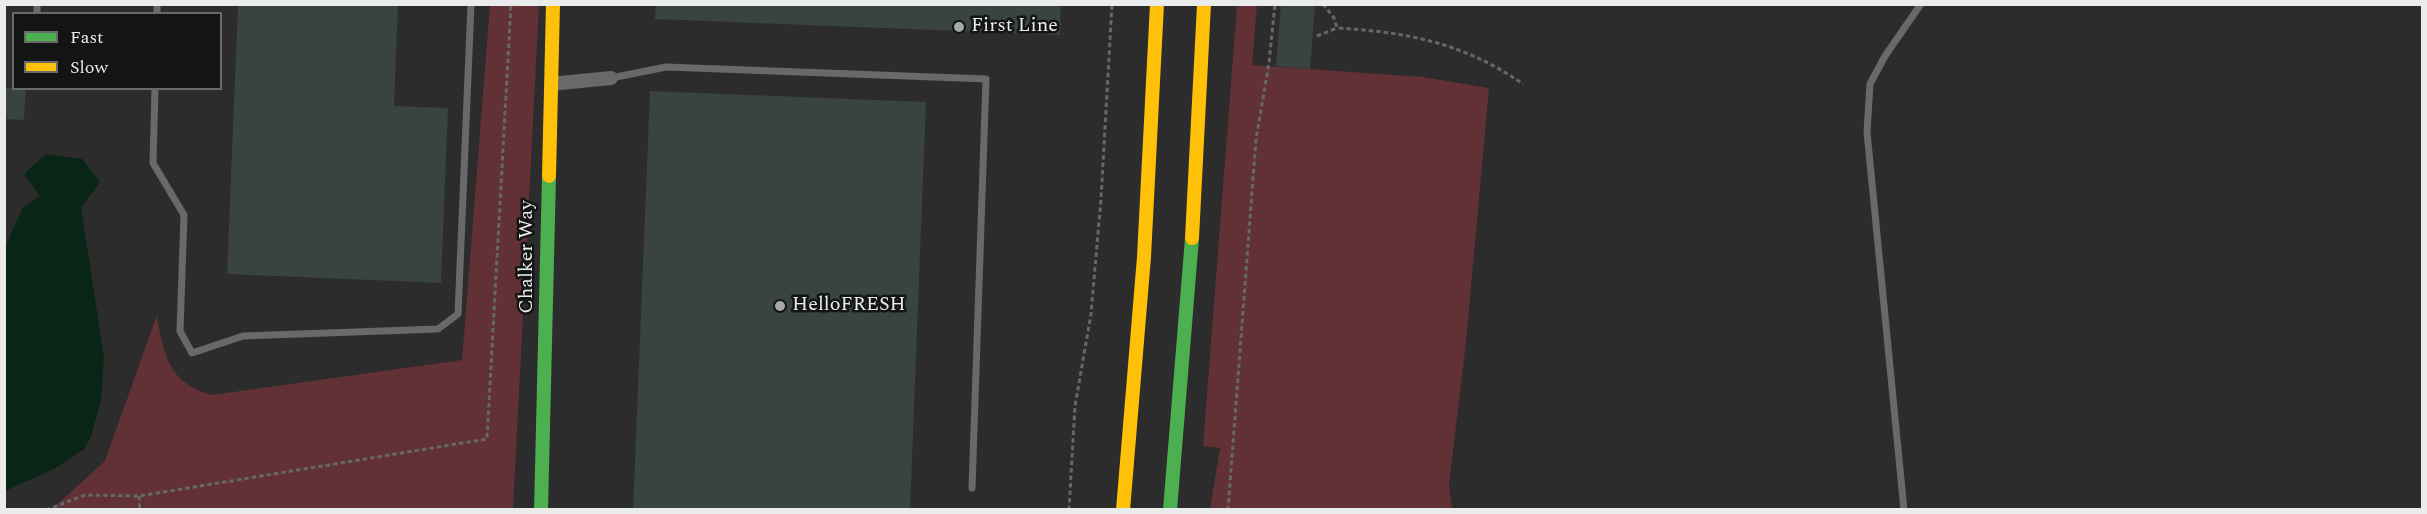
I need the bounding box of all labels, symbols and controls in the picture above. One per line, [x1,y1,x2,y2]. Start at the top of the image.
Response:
legend [12,12,222,90]
place label: First Line [971,15,1058,39]
marker: First Line [952,20,966,34]
text: Fast [70,24,103,51]
text: Slow [70,54,108,81]
street label: Chalker Way [516,200,540,314]
place label: HelloFRESH [792,294,906,318]
marker: HelloFRESH [773,299,787,313]

